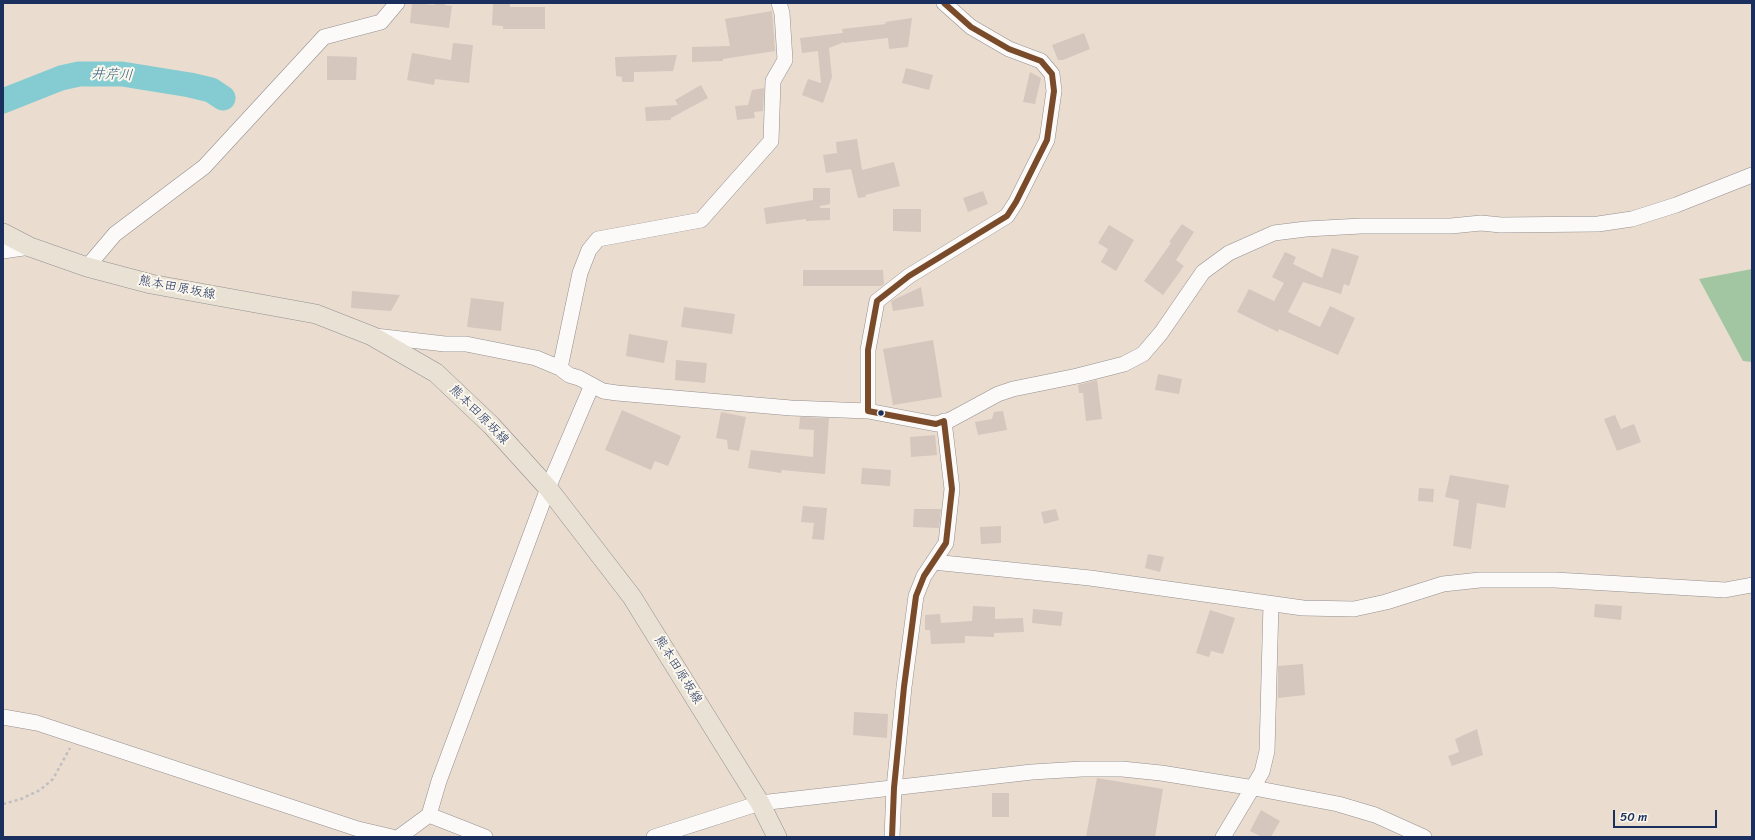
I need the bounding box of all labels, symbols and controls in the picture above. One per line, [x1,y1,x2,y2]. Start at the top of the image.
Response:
water label: 井芹川 [91,66,133,84]
street label: 熊本田原坂線 [137,273,217,303]
street label: 熊本田原坂線 [446,382,512,448]
unlabelled marker [876,408,886,418]
street label: 熊本田原坂線 [651,633,705,707]
scale bar [1615,802,1719,828]
text: 50 m [1620,806,1647,828]

